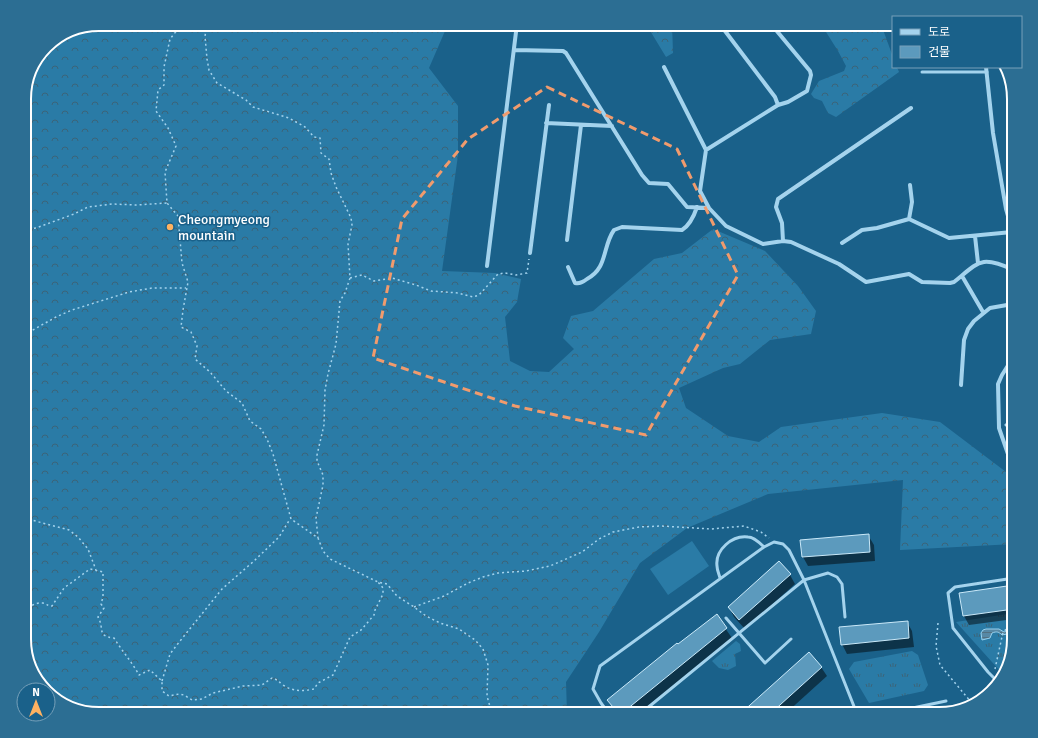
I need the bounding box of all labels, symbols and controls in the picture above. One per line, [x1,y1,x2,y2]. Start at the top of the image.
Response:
legend [892,16,1022,68]
text: 도로 [928,25,950,40]
text: 건물 [928,45,950,60]
place label: Cheongmyeong mountain [178,211,270,244]
marker: Cheongmyeong mountain [165,222,175,232]
north arrow [16,682,56,722]
text: N [32,686,40,699]

